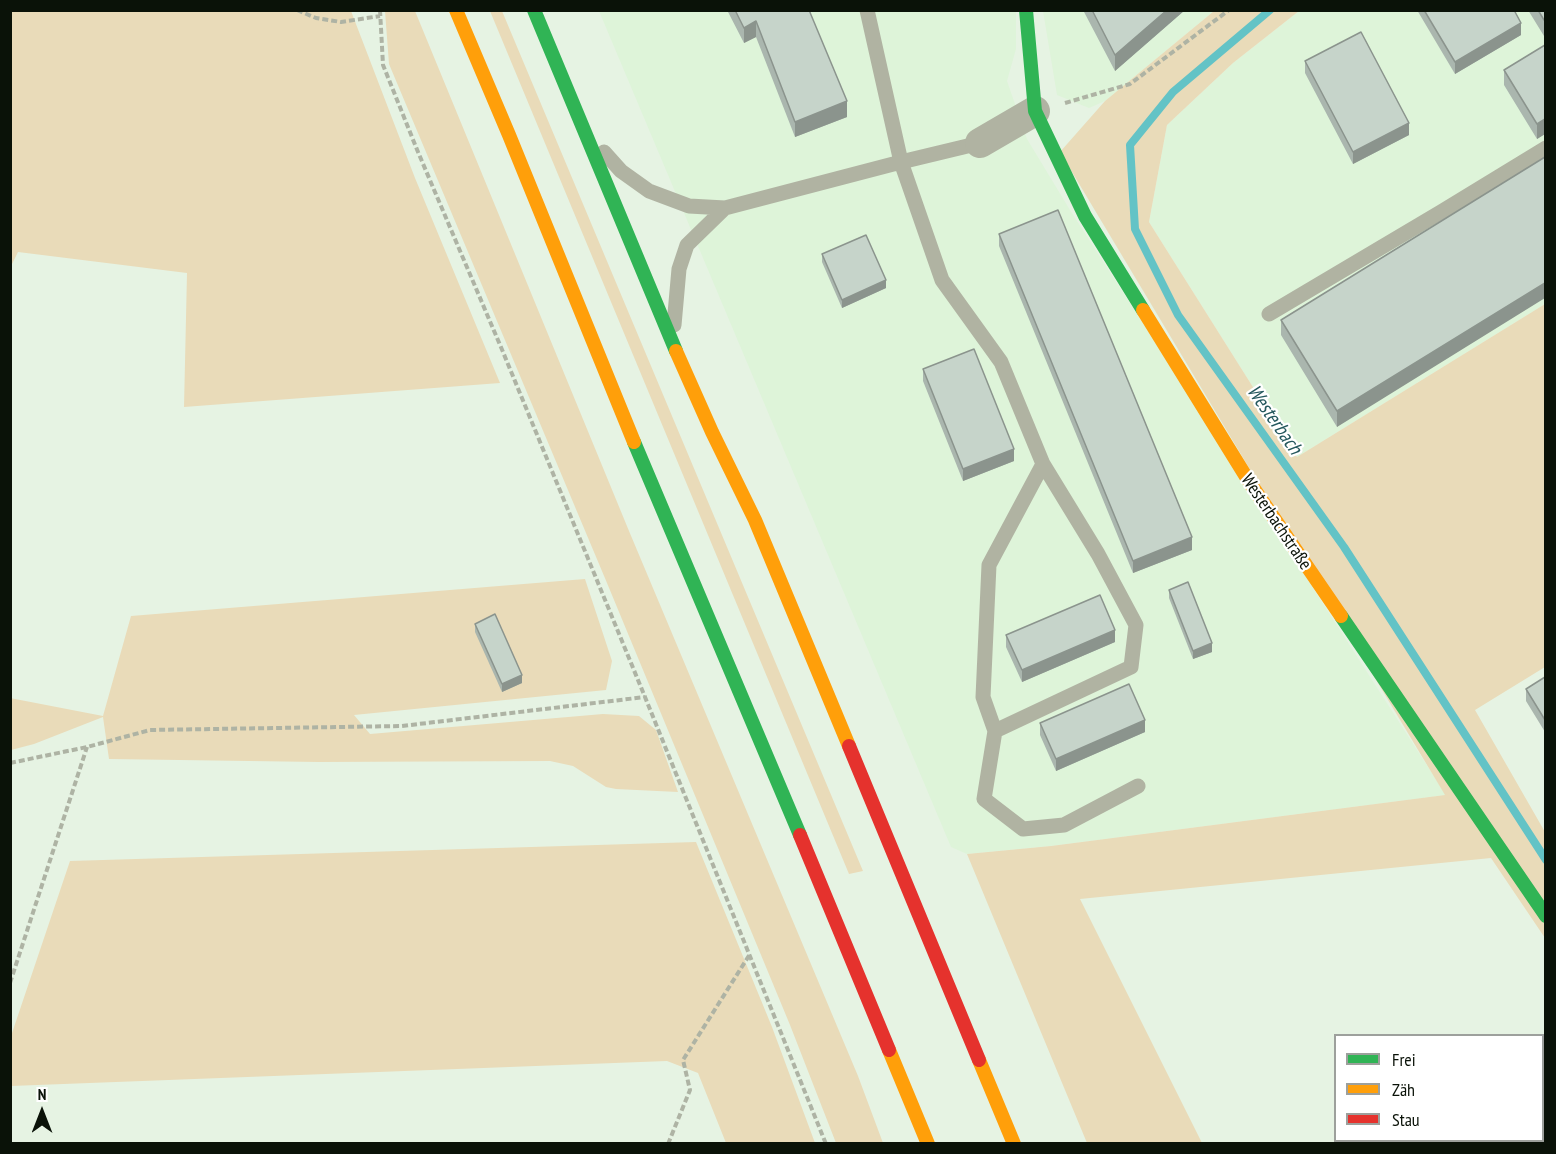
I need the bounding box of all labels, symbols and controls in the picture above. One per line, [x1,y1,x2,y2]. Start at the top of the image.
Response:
water label: Westerbach [1241,381,1307,459]
street label: Westerbachstraße [1236,470,1316,574]
legend [1334,1034,1544,1142]
text: Frei [1392,1048,1416,1071]
text: Zäh [1392,1078,1415,1101]
north arrow [12,1082,72,1142]
text: N [38,1084,46,1104]
text: Stau [1392,1108,1420,1131]

